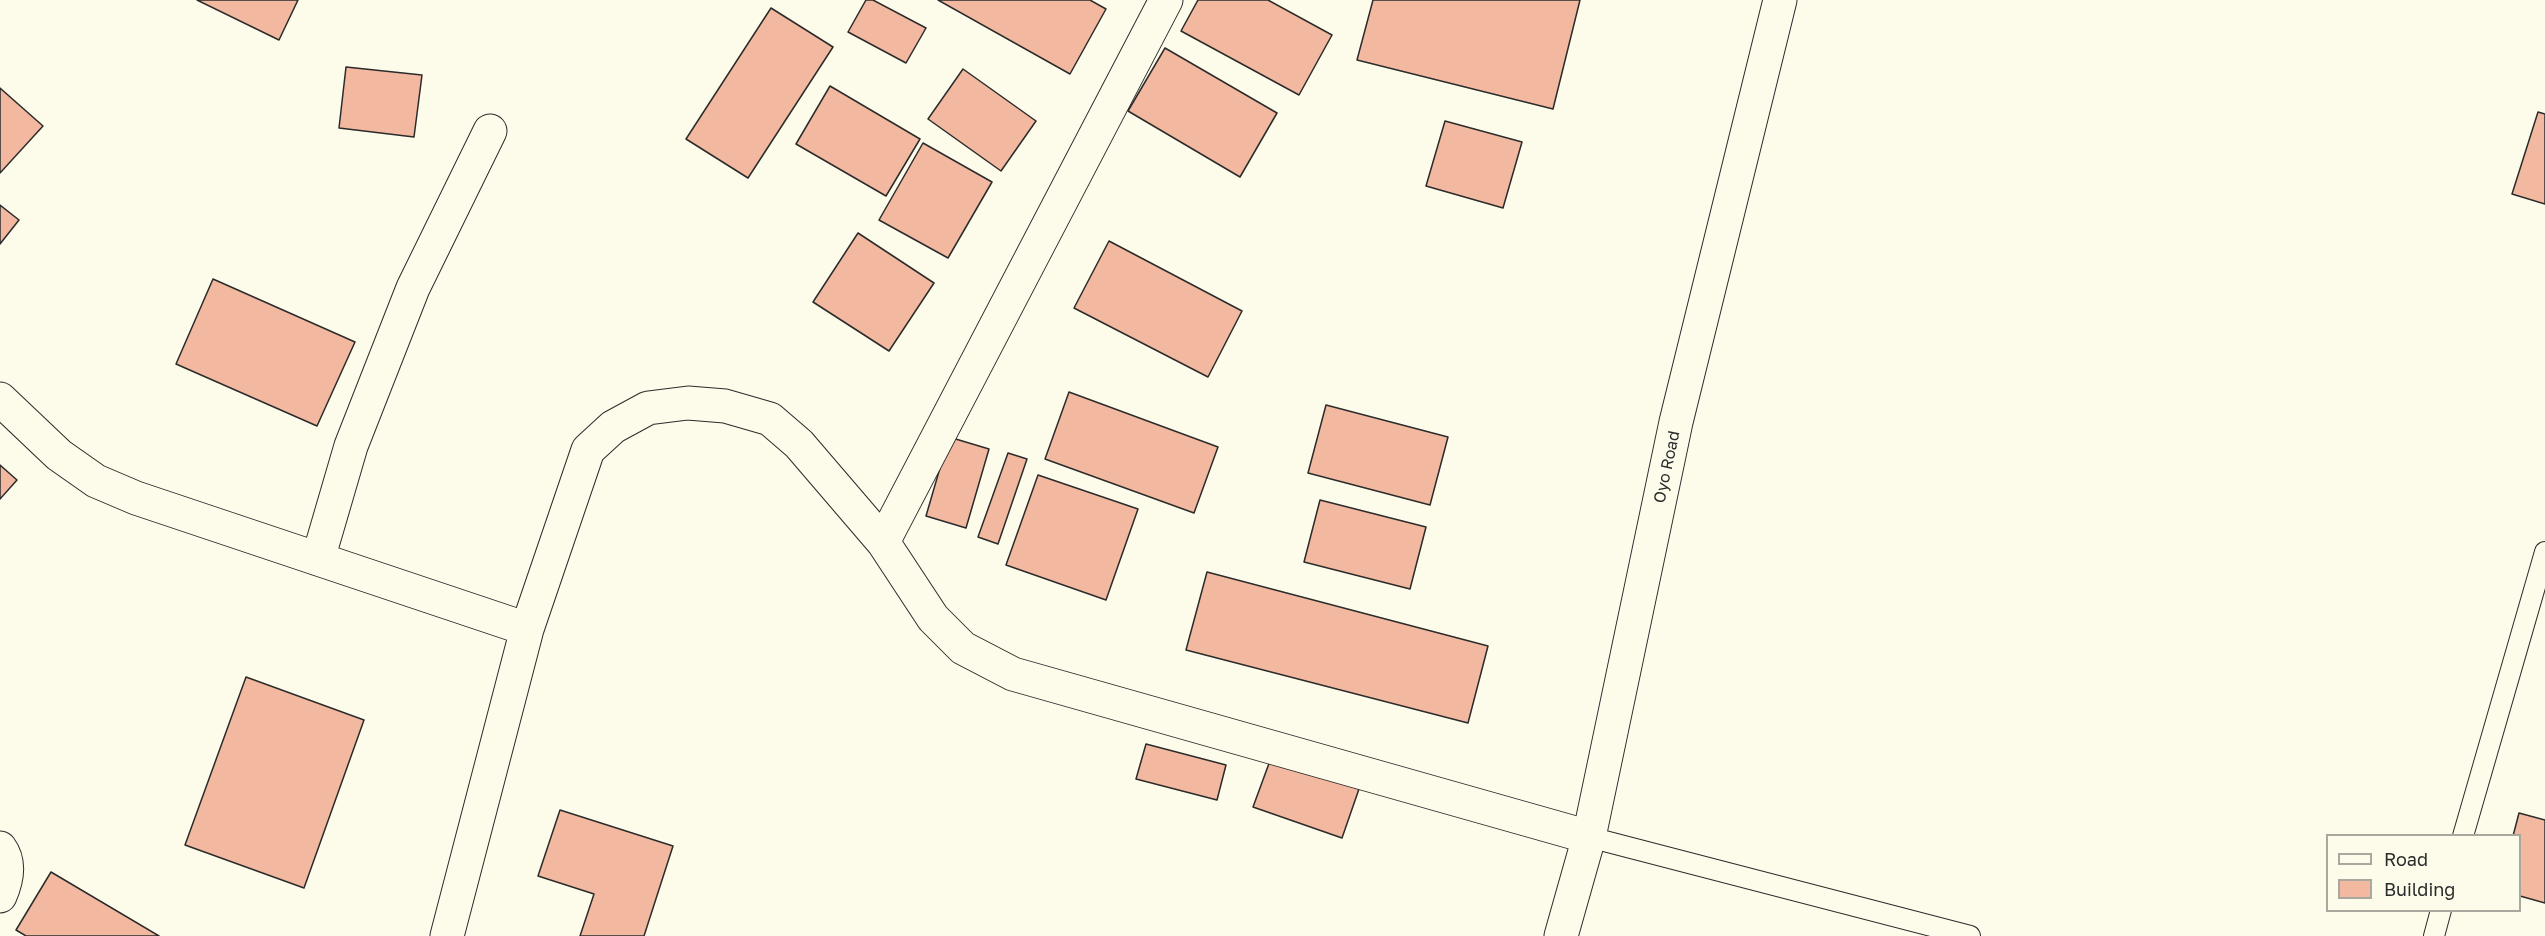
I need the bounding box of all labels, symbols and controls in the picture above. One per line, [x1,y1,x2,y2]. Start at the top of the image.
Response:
street label: Oyo Road [1650,429,1684,505]
legend [2326,834,2521,912]
text: Road [2384,848,2428,870]
text: Building [2384,878,2455,900]

